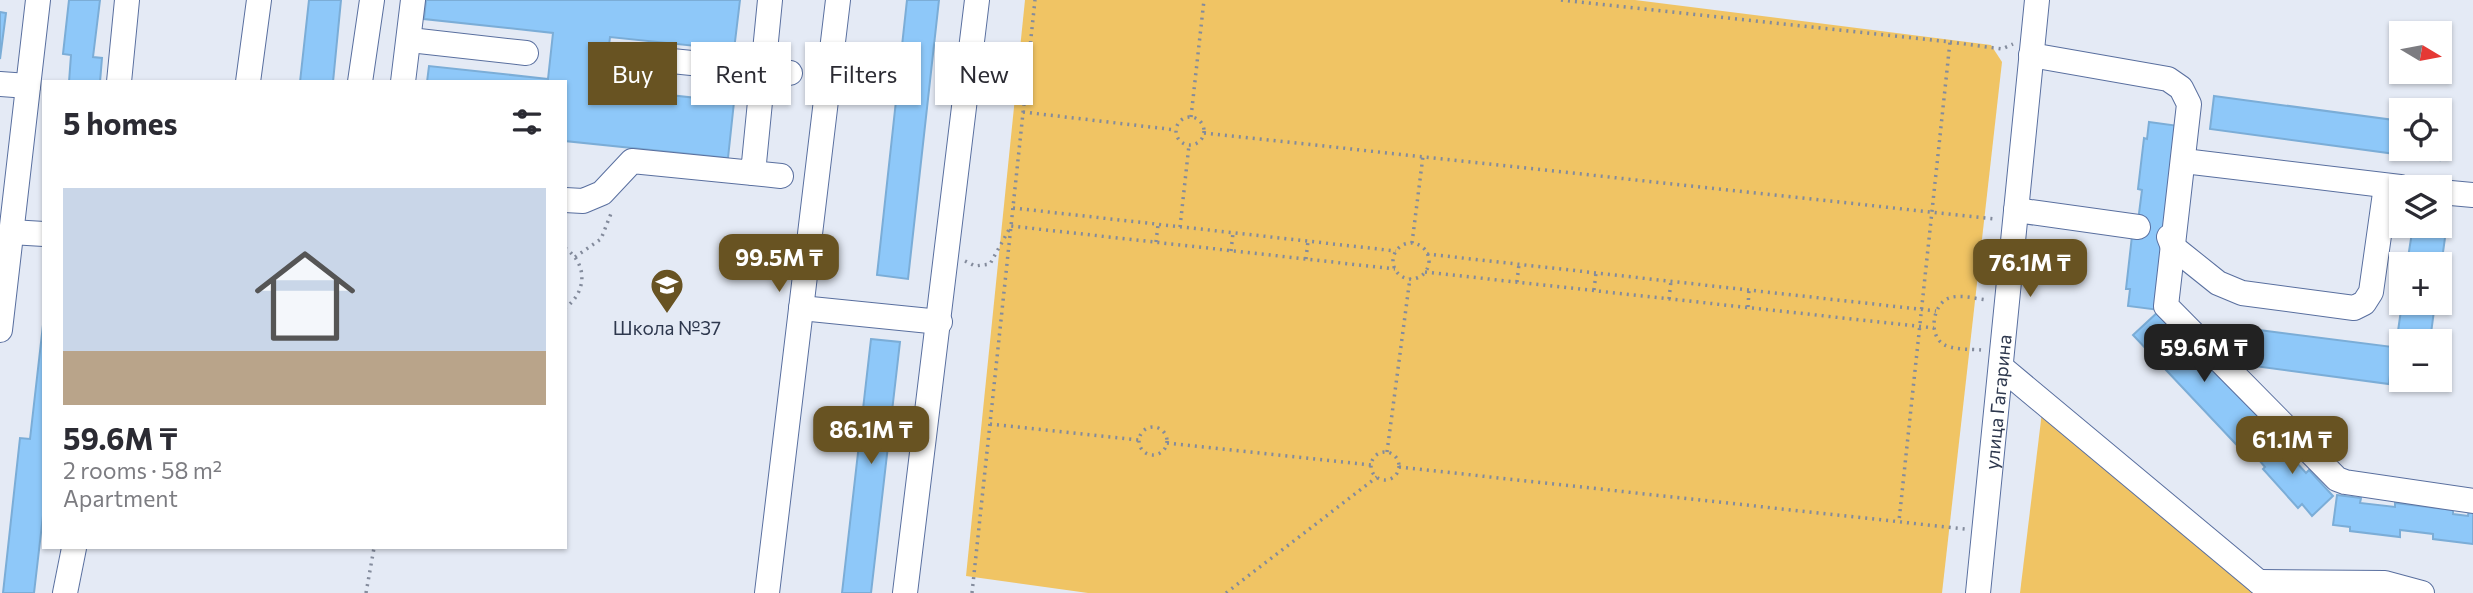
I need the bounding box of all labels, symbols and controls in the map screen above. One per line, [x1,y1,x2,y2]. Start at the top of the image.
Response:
north arrow [2389,21,2452,84]
map controls [2389,21,2452,392]
chip: Buy [588,42,677,105]
chip: Rent [691,42,791,105]
chip: Filters [805,42,921,105]
chip: New [935,42,1033,105]
button: locate [2389,98,2452,161]
icon: filters [508,103,546,141]
text: 5 homes [63,104,177,141]
button: layers [2389,175,2452,238]
icon: home [242,233,368,359]
pin: 99.5M ₸ [714,234,844,294]
pin: 76.1M ₸ [1965,240,2095,299]
text: 99.5M ₸ [735,243,823,271]
text: 76.1M ₸ [1989,248,2071,276]
button: + [2389,252,2452,315]
school or university icon: Школа №37 [648,266,686,315]
place label: Школа №37 [613,316,721,339]
pin: 59.6M ₸ [2139,324,2269,384]
button: − [2389,329,2452,392]
street label: улица Гагарина [1979,333,2015,471]
text: 59.6M ₸ [2160,333,2248,361]
pin: 86.1M ₸ [806,406,936,466]
text: 86.1M ₸ [829,415,913,443]
pin: 61.1M ₸ [2227,416,2357,476]
text: 59.6M ₸ [63,419,178,456]
text: 61.1M ₸ [2252,425,2332,453]
text: 2 rooms · 58 m² [63,456,222,484]
text: Apartment [63,484,178,512]

